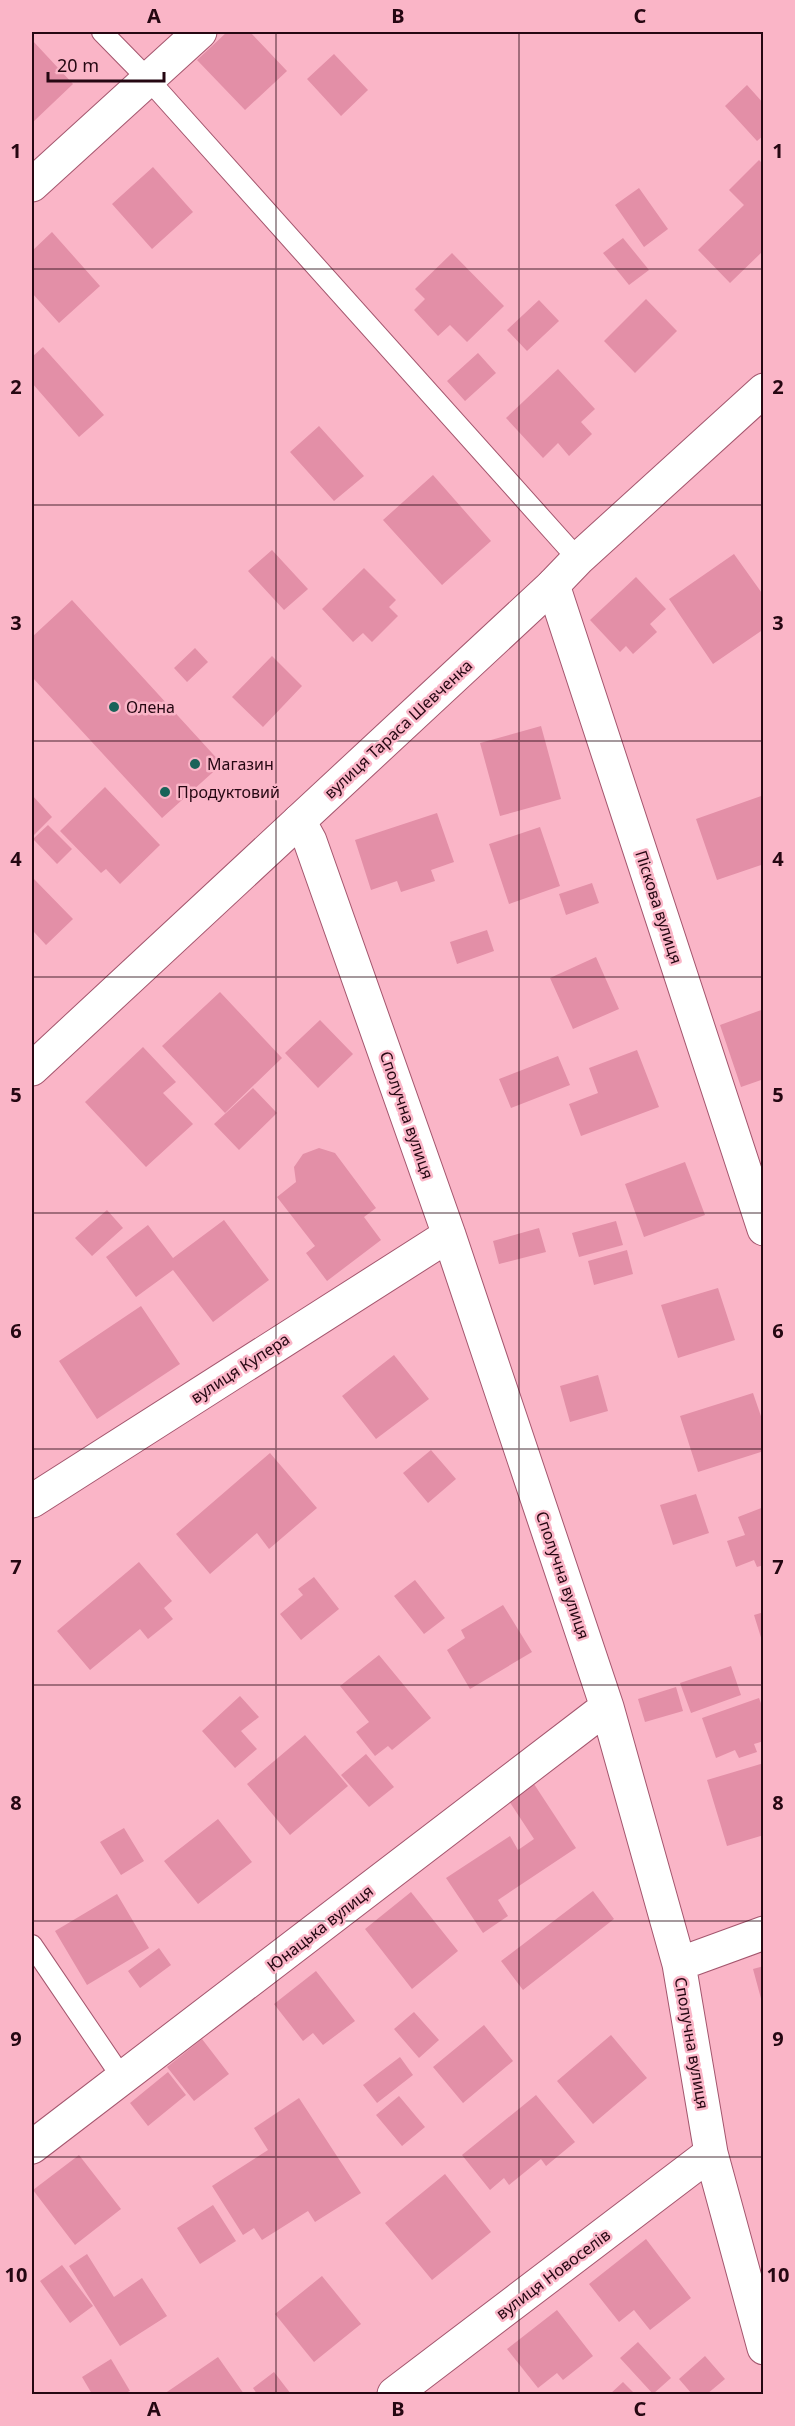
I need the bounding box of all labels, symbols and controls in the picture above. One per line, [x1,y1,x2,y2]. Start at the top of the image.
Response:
text: A [147,2,161,29]
text: B [391,2,405,29]
text: C [634,2,647,29]
scale bar [48,45,164,83]
text: 20 m [57,53,99,77]
text: 1 [10,137,22,164]
text: 1 [772,137,784,164]
text: 2 [10,373,22,400]
text: 2 [772,373,784,400]
text: 3 [10,609,22,636]
text: 3 [772,609,784,636]
street label: вулиця Тараса Шевченка [319,654,477,804]
place label: Олена [126,696,175,718]
marker: Олена [107,700,121,714]
place label: Магазин [207,753,274,775]
marker: Магазин [188,757,202,771]
place label: Продуктовий [177,781,280,803]
marker: Продуктовий [158,785,172,799]
text: 4 [10,845,22,872]
text: 4 [772,845,784,872]
street label: Піскова вулиця [630,847,688,967]
street label: Сполучна вулиця [375,1048,439,1182]
text: 5 [10,1081,22,1108]
text: 5 [772,1081,784,1108]
text: 6 [10,1317,22,1344]
text: 6 [772,1317,784,1344]
street label: вулиця Купера [186,1328,294,1408]
street label: Сполучна вулиця [531,1508,595,1642]
text: 7 [10,1553,22,1580]
text: 7 [772,1553,784,1580]
text: 8 [10,1789,22,1816]
text: 8 [772,1789,784,1816]
street label: Юнацька вулиця [262,1880,378,1976]
street label: Сполучна вулиця [670,1975,714,2111]
text: 9 [10,2025,22,2052]
text: 9 [772,2025,784,2052]
street label: вулиця Новоселів [491,2224,615,2324]
text: 10 [5,2261,27,2288]
text: 10 [767,2261,789,2288]
text: A [147,2395,161,2422]
text: B [391,2395,405,2422]
text: C [634,2395,647,2422]

